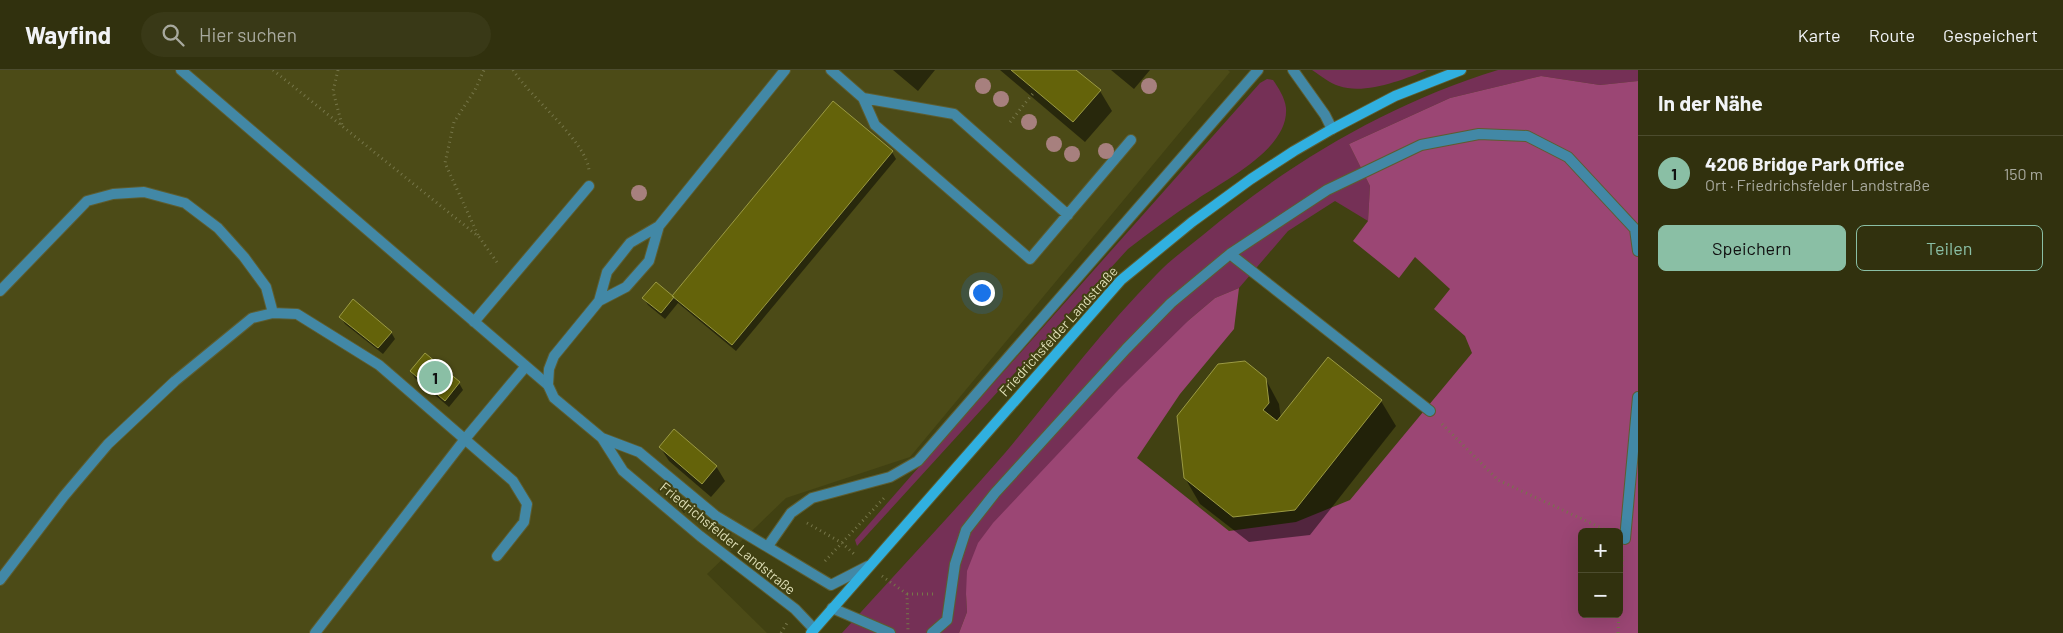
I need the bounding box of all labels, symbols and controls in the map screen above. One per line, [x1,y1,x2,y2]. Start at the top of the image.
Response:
search box [141,12,491,57]
text: Wayfind [25,20,111,49]
icon: search [159,21,187,49]
text: Hier suchen [199,23,297,46]
text: Karte [1798,24,1841,46]
text: Route [1869,24,1915,46]
text: Gespeichert [1943,24,2038,46]
text: In der Nähe [1658,90,1763,115]
text: 4206 Bridge Park Office [1705,152,1905,175]
text: 1 [1671,164,1677,183]
text: 150 m [2004,164,2043,183]
text: Ort · Friedrichsfelder Landstraße [1705,175,1930,194]
button: Speichern [1658,225,1846,271]
button: Teilen [1856,225,2043,271]
street label: Friedrichsfelder Landstraße [995,262,1121,400]
your location [969,280,995,306]
pin: 1 [419,358,451,396]
street label: Friedrichsfelder Landstraße [657,478,799,598]
map controls [1578,528,1623,618]
button: + [1578,528,1623,573]
button: − [1578,573,1623,618]

